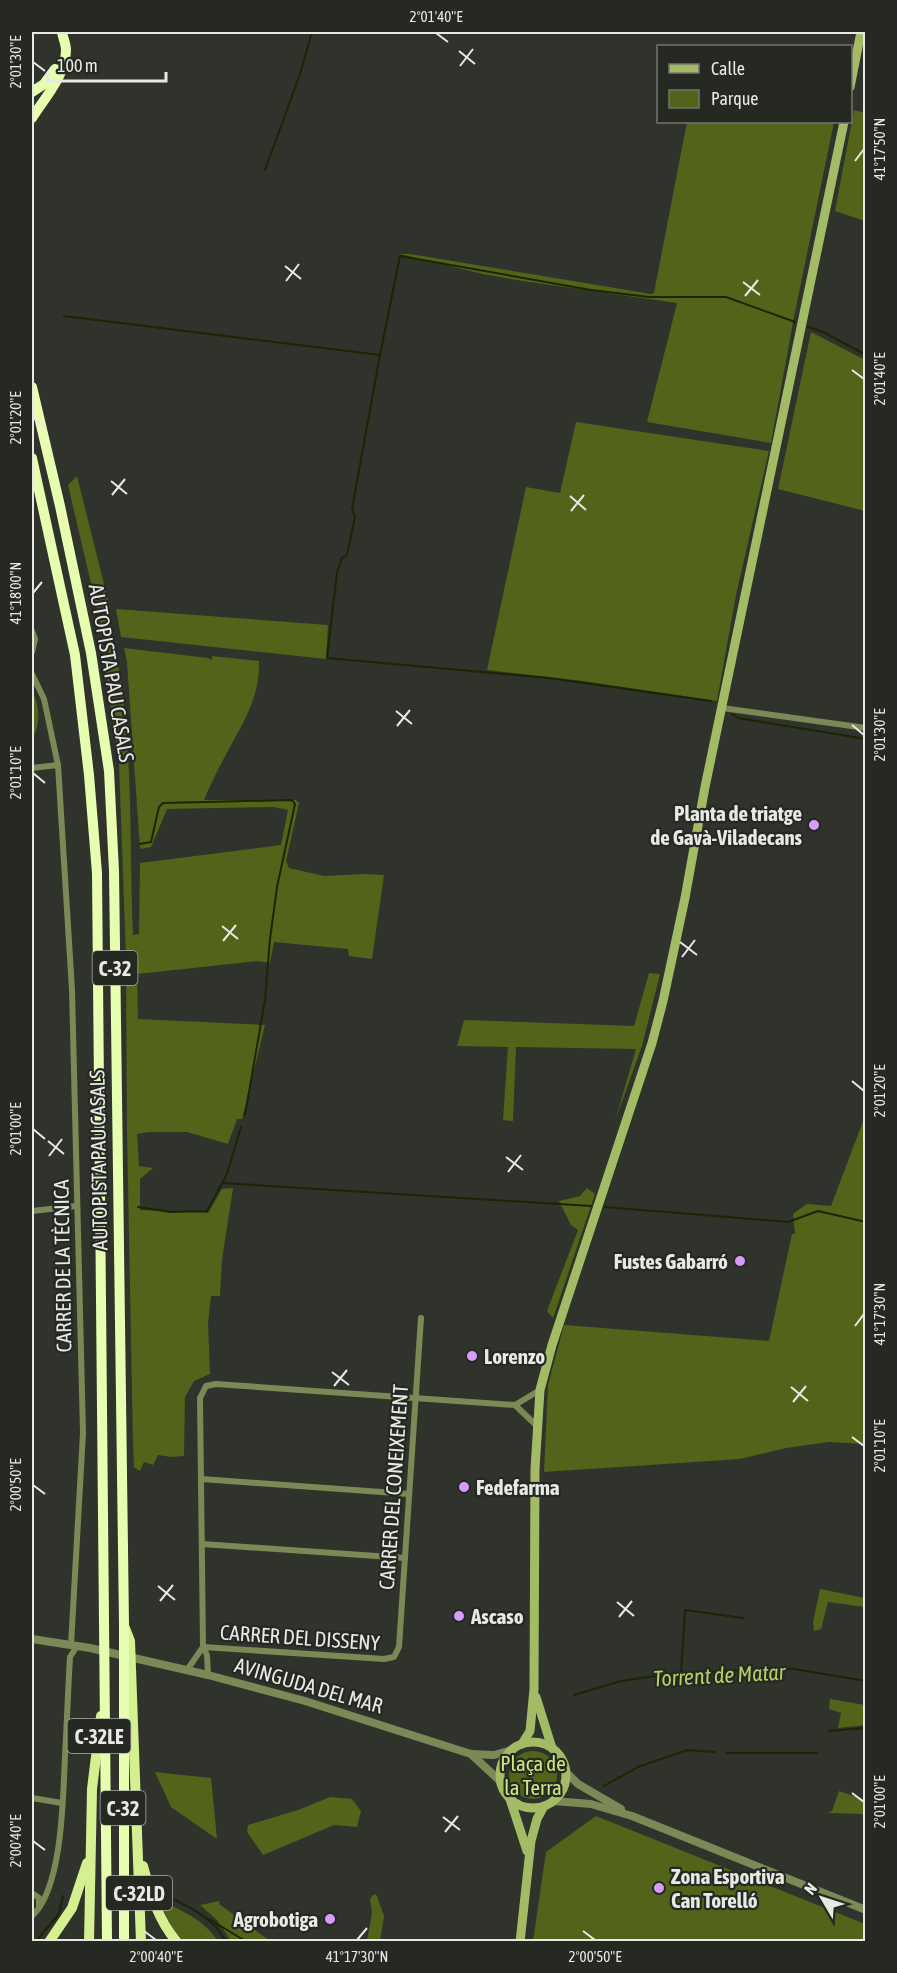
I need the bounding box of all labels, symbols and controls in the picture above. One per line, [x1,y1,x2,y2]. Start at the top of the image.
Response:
text: 2°01'40"E [409,8,463,25]
text: 2°01'30"E [7,35,24,89]
scale bar [48,45,166,83]
legend [657,45,852,123]
text: 100 m [57,55,98,76]
text: Calle [711,58,745,79]
text: Parque [711,88,759,109]
text: 41°17'50"N [871,118,888,180]
text: 2°01'40"E [871,352,888,406]
text: 2°01'20"E [7,391,24,445]
text: 41°18'00"N [7,562,24,624]
street label: AUTOPISTA PAU CASALS [85,582,140,764]
text: 2°01'30"E [871,708,888,762]
text: 2°01'10"E [7,746,24,800]
place label: Planta de triatge de Gavà-Viladecans [650,801,803,849]
marker: Planta de triatge de Gavà-Viladecans [807,818,821,832]
road number: C-32 [92,951,138,985]
text: 2°01'20"E [871,1064,888,1118]
street label: AUTOPISTA PAU CASALS [84,1069,112,1250]
text: 2°01'00"E [7,1102,24,1156]
street label: CARRER DE LA TÈCNICA [48,1179,76,1353]
place label: Fustes Gabarró [614,1249,728,1273]
marker: Fustes Gabarró [733,1254,747,1268]
text: 41°17'30"N [871,1283,888,1345]
place label: Lorenzo [484,1344,545,1368]
marker: Lorenzo [465,1349,479,1363]
street label: CARRER DEL CONEIXEMENT [374,1384,412,1590]
text: 2°01'10"E [871,1419,888,1473]
text: 2°00'50"E [7,1458,24,1512]
place label: Fedefarma [476,1475,560,1499]
marker: Fedefarma [457,1480,471,1494]
place label: Ascaso [470,1604,524,1628]
marker: Ascaso [452,1609,466,1623]
street label: CARRER DEL DISSENY [219,1619,381,1655]
street label: AVINGUDA DEL MAR [232,1652,386,1718]
water label: Torrent de Matar [652,1658,787,1691]
road number: C-32LE [68,1719,130,1753]
park label: Plaça de la Terra [500,1751,566,1799]
text: 2°01'00"E [871,1775,888,1829]
road number: C-32 [100,1791,146,1825]
text: 2°00'40"E [7,1814,24,1868]
place label: Zona Esportiva Can Torelló [671,1864,785,1912]
north arrow [792,1868,852,1928]
road number: C-32LD [106,1876,172,1910]
text: N [800,1879,820,1898]
marker: Zona Esportiva Can Torelló [652,1881,666,1895]
place label: Agrobotiga [233,1907,318,1931]
marker: Agrobotiga [323,1912,337,1926]
text: 2°00'40"E [129,1948,183,1965]
text: 41°17'30"N [326,1948,388,1965]
text: 2°00'50"E [568,1948,622,1965]

